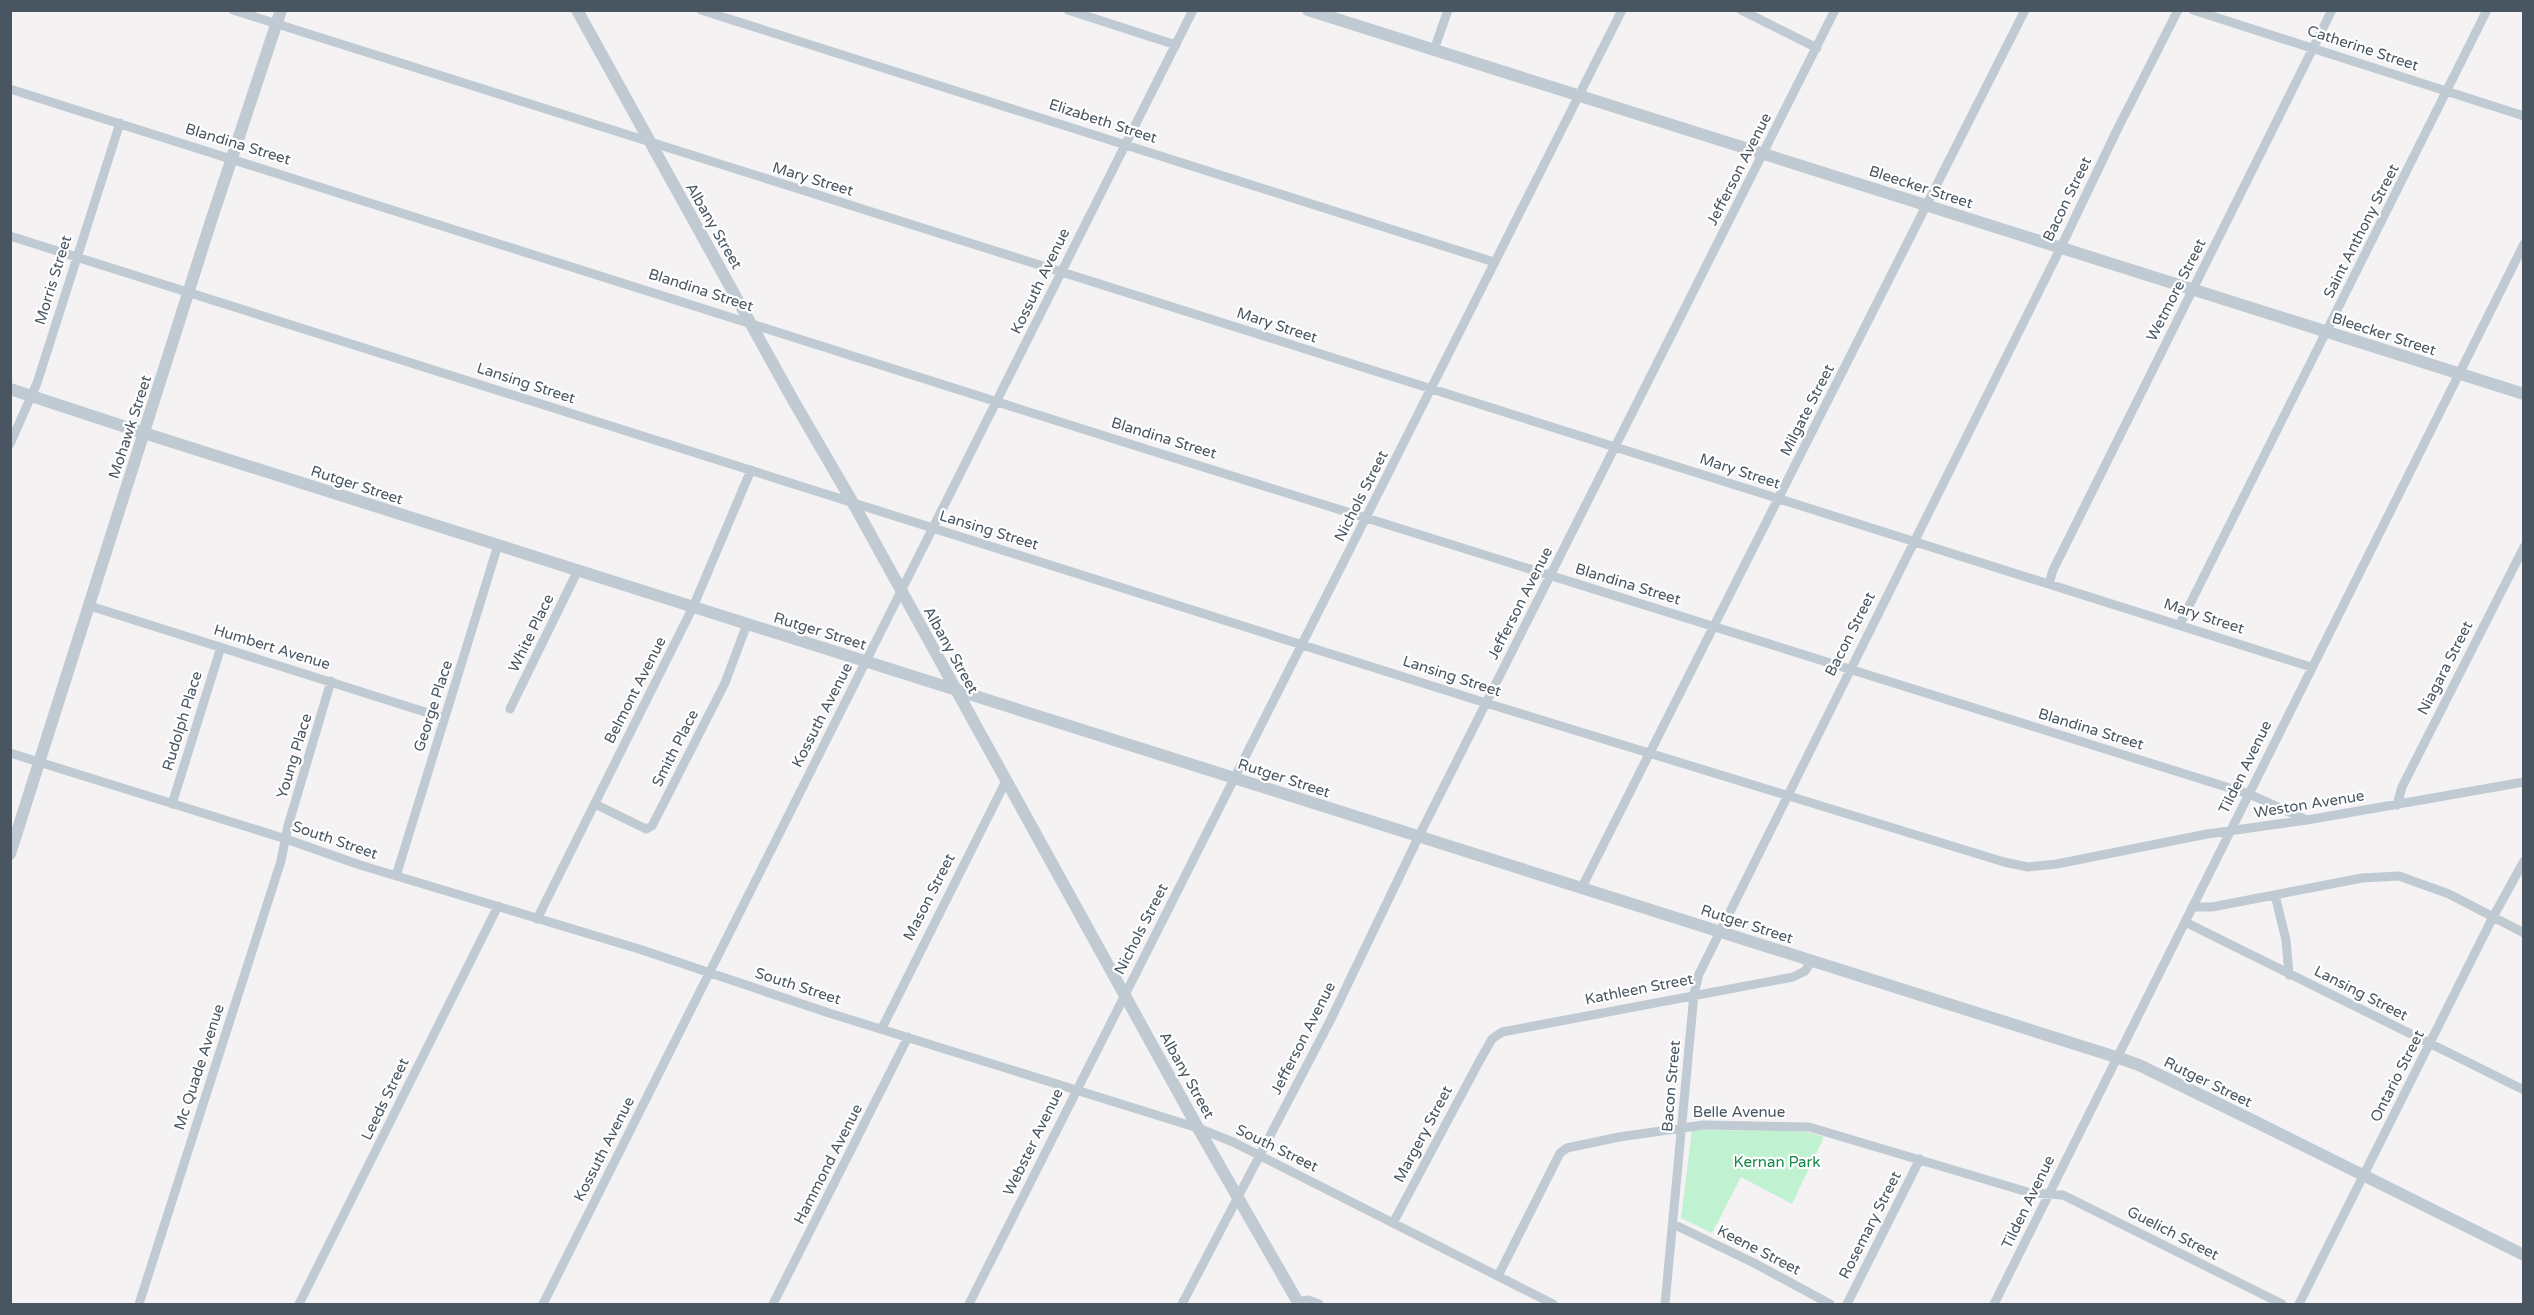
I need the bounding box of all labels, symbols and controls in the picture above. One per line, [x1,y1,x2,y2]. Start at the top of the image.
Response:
street label: Catherine Street [2305,22,2421,75]
street label: Elizabeth Street [1047,95,1160,147]
street label: Jefferson Avenue [1703,110,1775,228]
street label: Blandina Street [183,119,293,169]
street label: Bacon Street [2039,154,2095,244]
street label: Mary Street [770,158,856,200]
street label: Saint Anthony Street [2319,161,2403,301]
street label: Bleecker Street [1867,162,1975,212]
street label: Albany Street [682,180,746,273]
street label: Kossuth Avenue [1007,225,1073,337]
street label: Morris Street [31,233,75,327]
street label: Wetmore Street [2142,236,2210,344]
street label: Blandina Street [646,265,756,316]
street label: Mary Street [1235,304,1320,347]
street label: Bleecker Street [2330,309,2438,359]
street label: Lansing Street [474,359,578,407]
street label: Milgate Street [1776,361,1838,459]
street label: Mohawk Street [105,373,155,481]
street label: Blandina Street [1109,413,1219,463]
street label: Nichols Street [1330,447,1392,544]
street label: Mary Street [1698,450,1783,493]
street label: Rutger Street [309,462,406,508]
street label: Lansing Street [937,506,1041,554]
street label: Jefferson Avenue [1484,544,1556,662]
street label: Blandina Street [1573,559,1683,609]
street label: Bacon Street [1821,589,1879,679]
street label: White Place [504,591,558,675]
street label: Mary Street [2162,595,2247,638]
street label: Albany Street [920,603,982,697]
street label: Rutger Street [772,608,869,654]
street label: Niagara Street [2414,618,2476,718]
street label: Humbert Avenue [211,621,333,673]
street label: Belmont Avenue [600,633,670,747]
street label: Lansing Street [1400,652,1504,700]
street label: George Place [410,658,456,754]
street label: Kossuth Avenue [788,660,856,770]
street label: Rudolph Place [158,669,206,773]
street label: Blandina Street [2036,704,2146,754]
street label: Smith Place [648,706,702,790]
street label: Young Place [273,711,315,801]
street label: Tilden Avenue [2215,718,2275,816]
street label: Rutger Street [1236,755,1333,801]
street label: Weston Avenue [2252,786,2366,822]
street label: South Street [290,817,380,863]
street label: Mason Street [899,850,959,943]
street label: Nichols Street [1110,880,1172,977]
street label: Rutger Street [1699,901,1796,947]
street label: Lansing Street [2311,962,2411,1024]
street label: South Street [753,964,843,1008]
street label: Kathleen Street [1583,970,1695,1008]
street label: Jefferson Avenue [1267,979,1339,1097]
street label: Mc Quade Avenue [170,1002,228,1132]
street label: Ontario Street [2366,1027,2428,1125]
street label: Albany Street [1156,1028,1218,1122]
street label: Bacon Street [1658,1039,1684,1133]
street label: Rutger Street [2161,1053,2255,1111]
street label: Leeds Street [357,1055,413,1143]
street label: Margery Street [1390,1082,1456,1185]
street label: Webster Avenue [999,1085,1067,1199]
street label: Kossuth Avenue [570,1094,638,1204]
street label: Hammond Avenue [790,1101,866,1227]
street label: Belle Avenue [1693,1103,1785,1121]
street label: South Street [1233,1120,1321,1176]
park label: Kernan Park [1734,1153,1820,1171]
street label: Tilden Avenue [1998,1153,2058,1251]
street label: Rosemary Street [1835,1168,1905,1282]
street label: Guelich Street [2124,1202,2222,1264]
street label: Keene Street [1714,1221,1804,1279]

